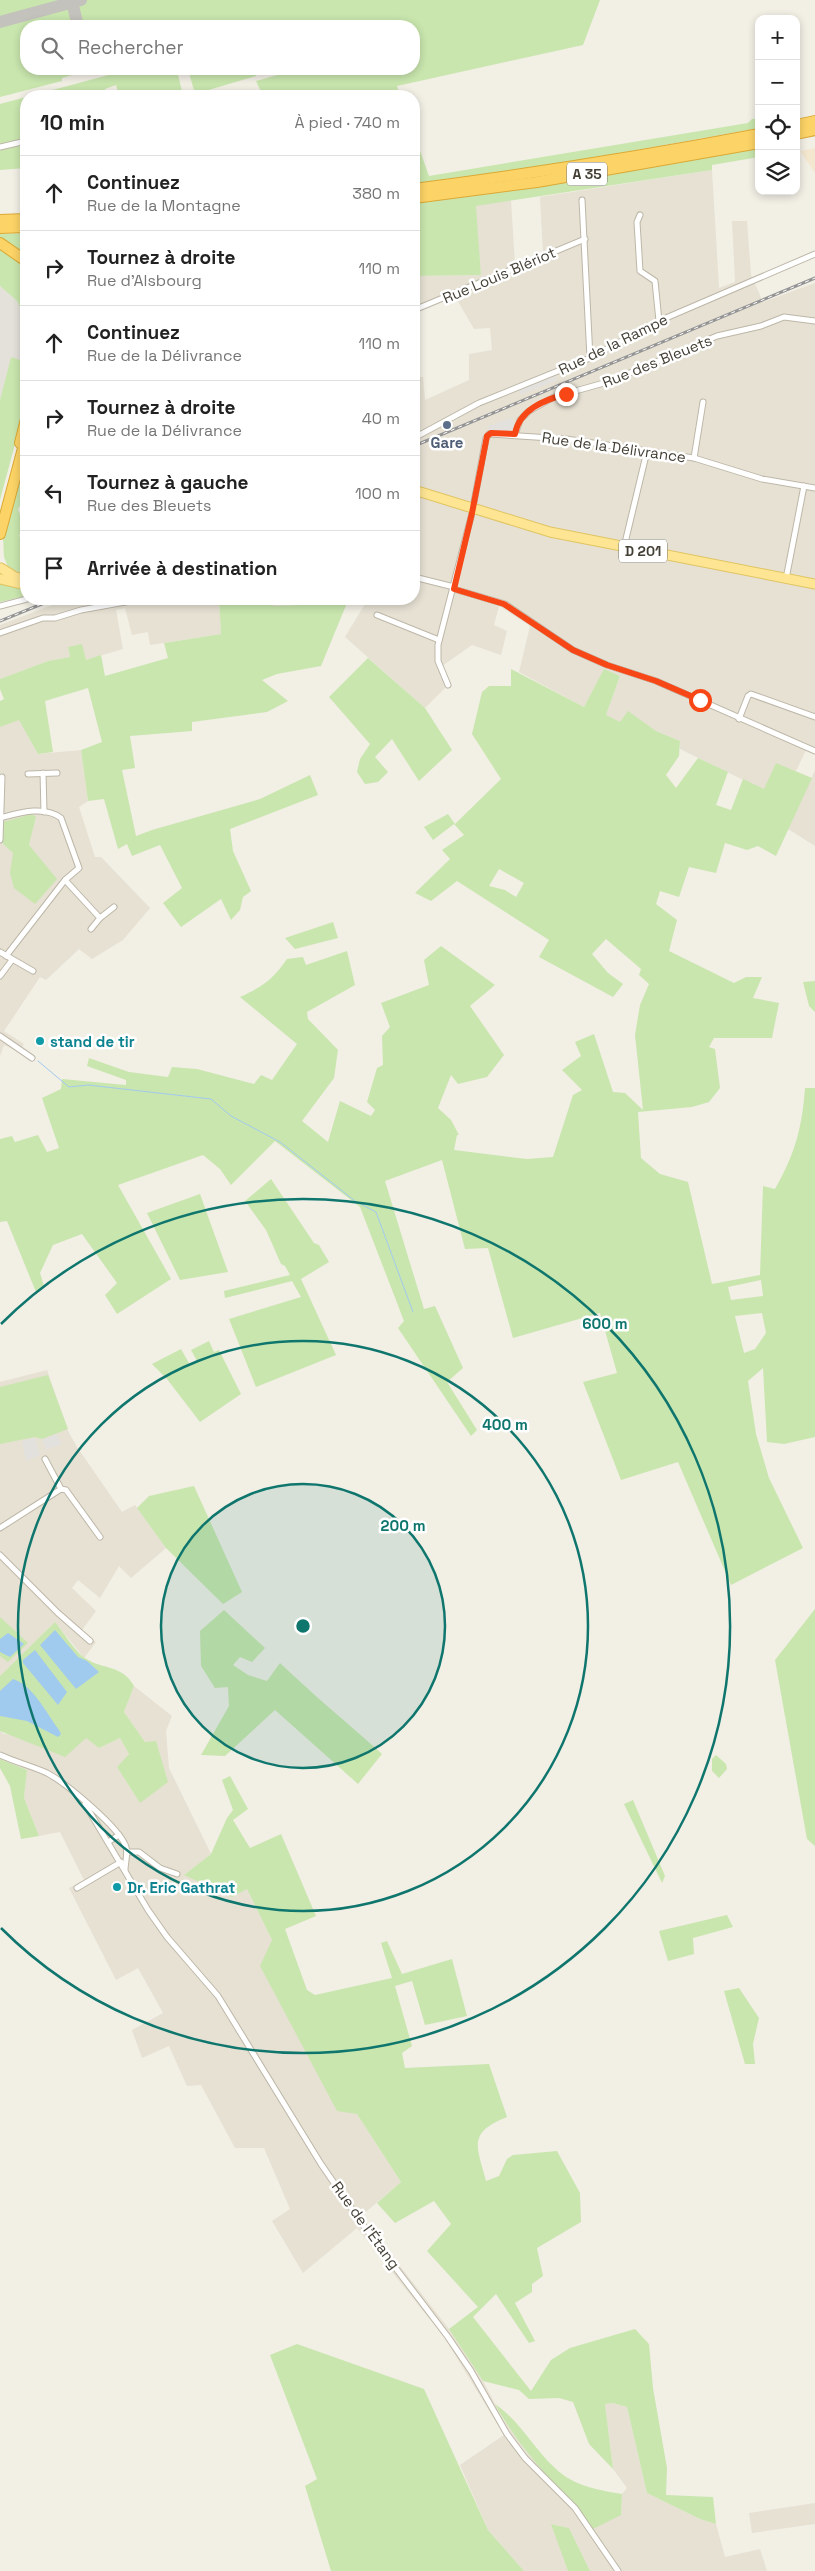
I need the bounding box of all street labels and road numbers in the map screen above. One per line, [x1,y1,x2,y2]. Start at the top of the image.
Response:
road number: A 35 [567,162,607,185]
street label: Rue Louis Blériot [440,243,559,307]
street label: Rue de la Rampe [555,309,671,379]
street label: Rue des Bleuets [599,330,715,392]
street label: Rue de la Délivrance [541,427,687,467]
road number: D 201 [619,540,667,562]
street label: Rue de l'Étang [328,2177,404,2273]

